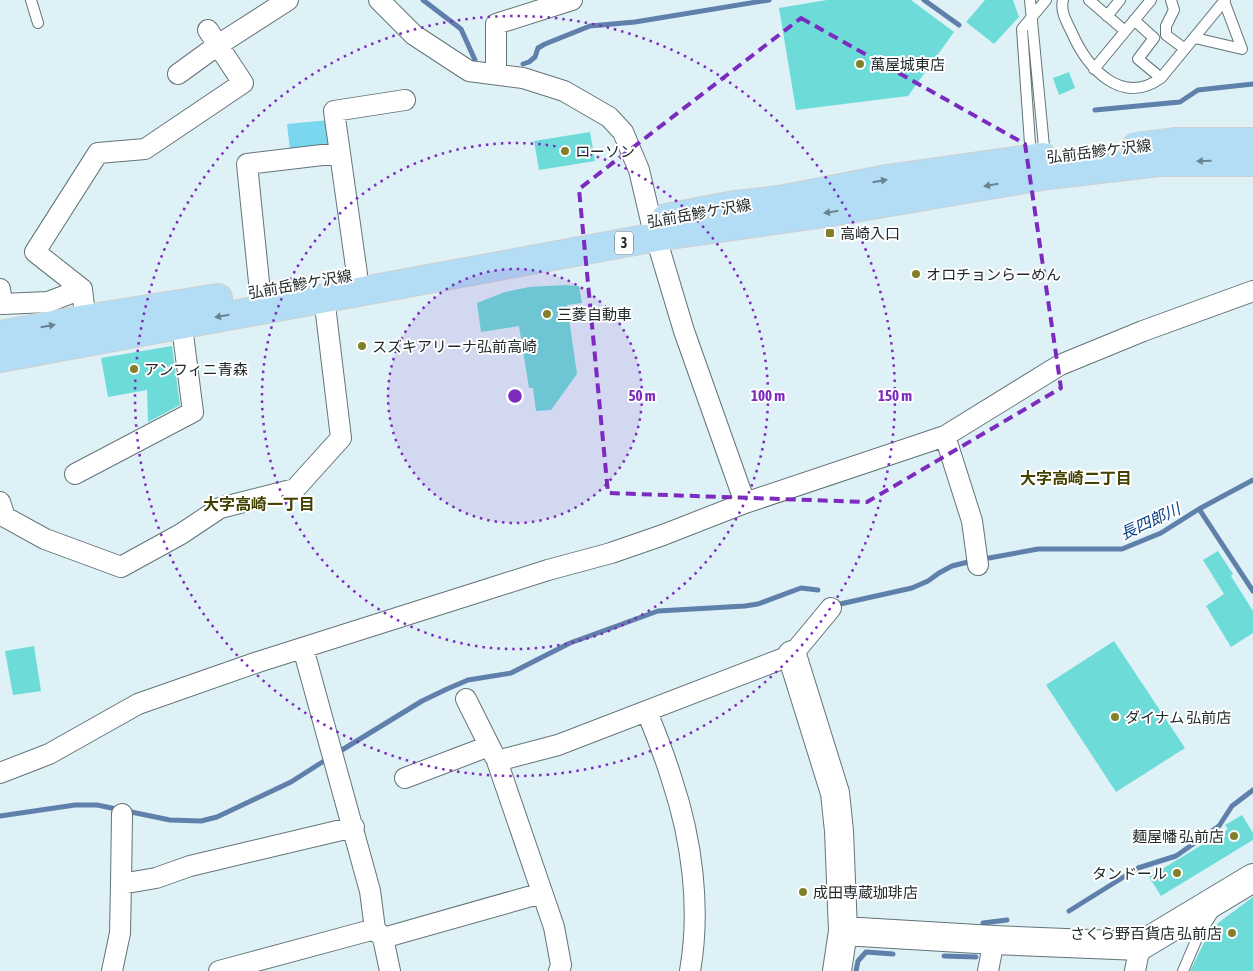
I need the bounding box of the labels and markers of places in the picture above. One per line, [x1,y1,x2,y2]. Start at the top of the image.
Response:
place label: 萬屋城東店 [870,56,945,73]
marker: 萬屋城東店 [854,58,866,70]
place label: ローソン [575,143,635,160]
marker: ローソン [559,145,571,157]
place label: 高崎入口 [840,225,900,242]
marker: 高崎入口 [824,227,836,239]
place label: オロチョンらーめん [926,266,1061,283]
marker: オロチョンらーめん [910,268,922,280]
place label: 三菱自動車 [557,306,632,323]
marker: 三菱自動車 [541,308,553,320]
place label: スズキアリーナ弘前高崎 [372,338,537,355]
marker: スズキアリーナ弘前高崎 [356,340,368,352]
place label: アンフィニ青森 [144,361,248,378]
marker: アンフィニ青森 [128,363,140,375]
centre of rings [506,387,524,405]
place label: ダイナム 弘前店 [1125,709,1231,726]
marker: ダイナム 弘前店 [1109,711,1121,723]
place label: 麺屋幡 弘前店 [1132,828,1224,845]
marker: 麺屋幡 弘前店 [1228,830,1240,842]
place label: タンドール [1092,865,1167,882]
marker: タンドール [1171,867,1183,879]
place label: 成田専蔵珈琲店 [813,884,918,901]
marker: 成田専蔵珈琲店 [797,886,809,898]
place label: さくら野百貨店 弘前店 [1070,925,1222,942]
marker: さくら野百貨店 弘前店 [1226,927,1238,939]

